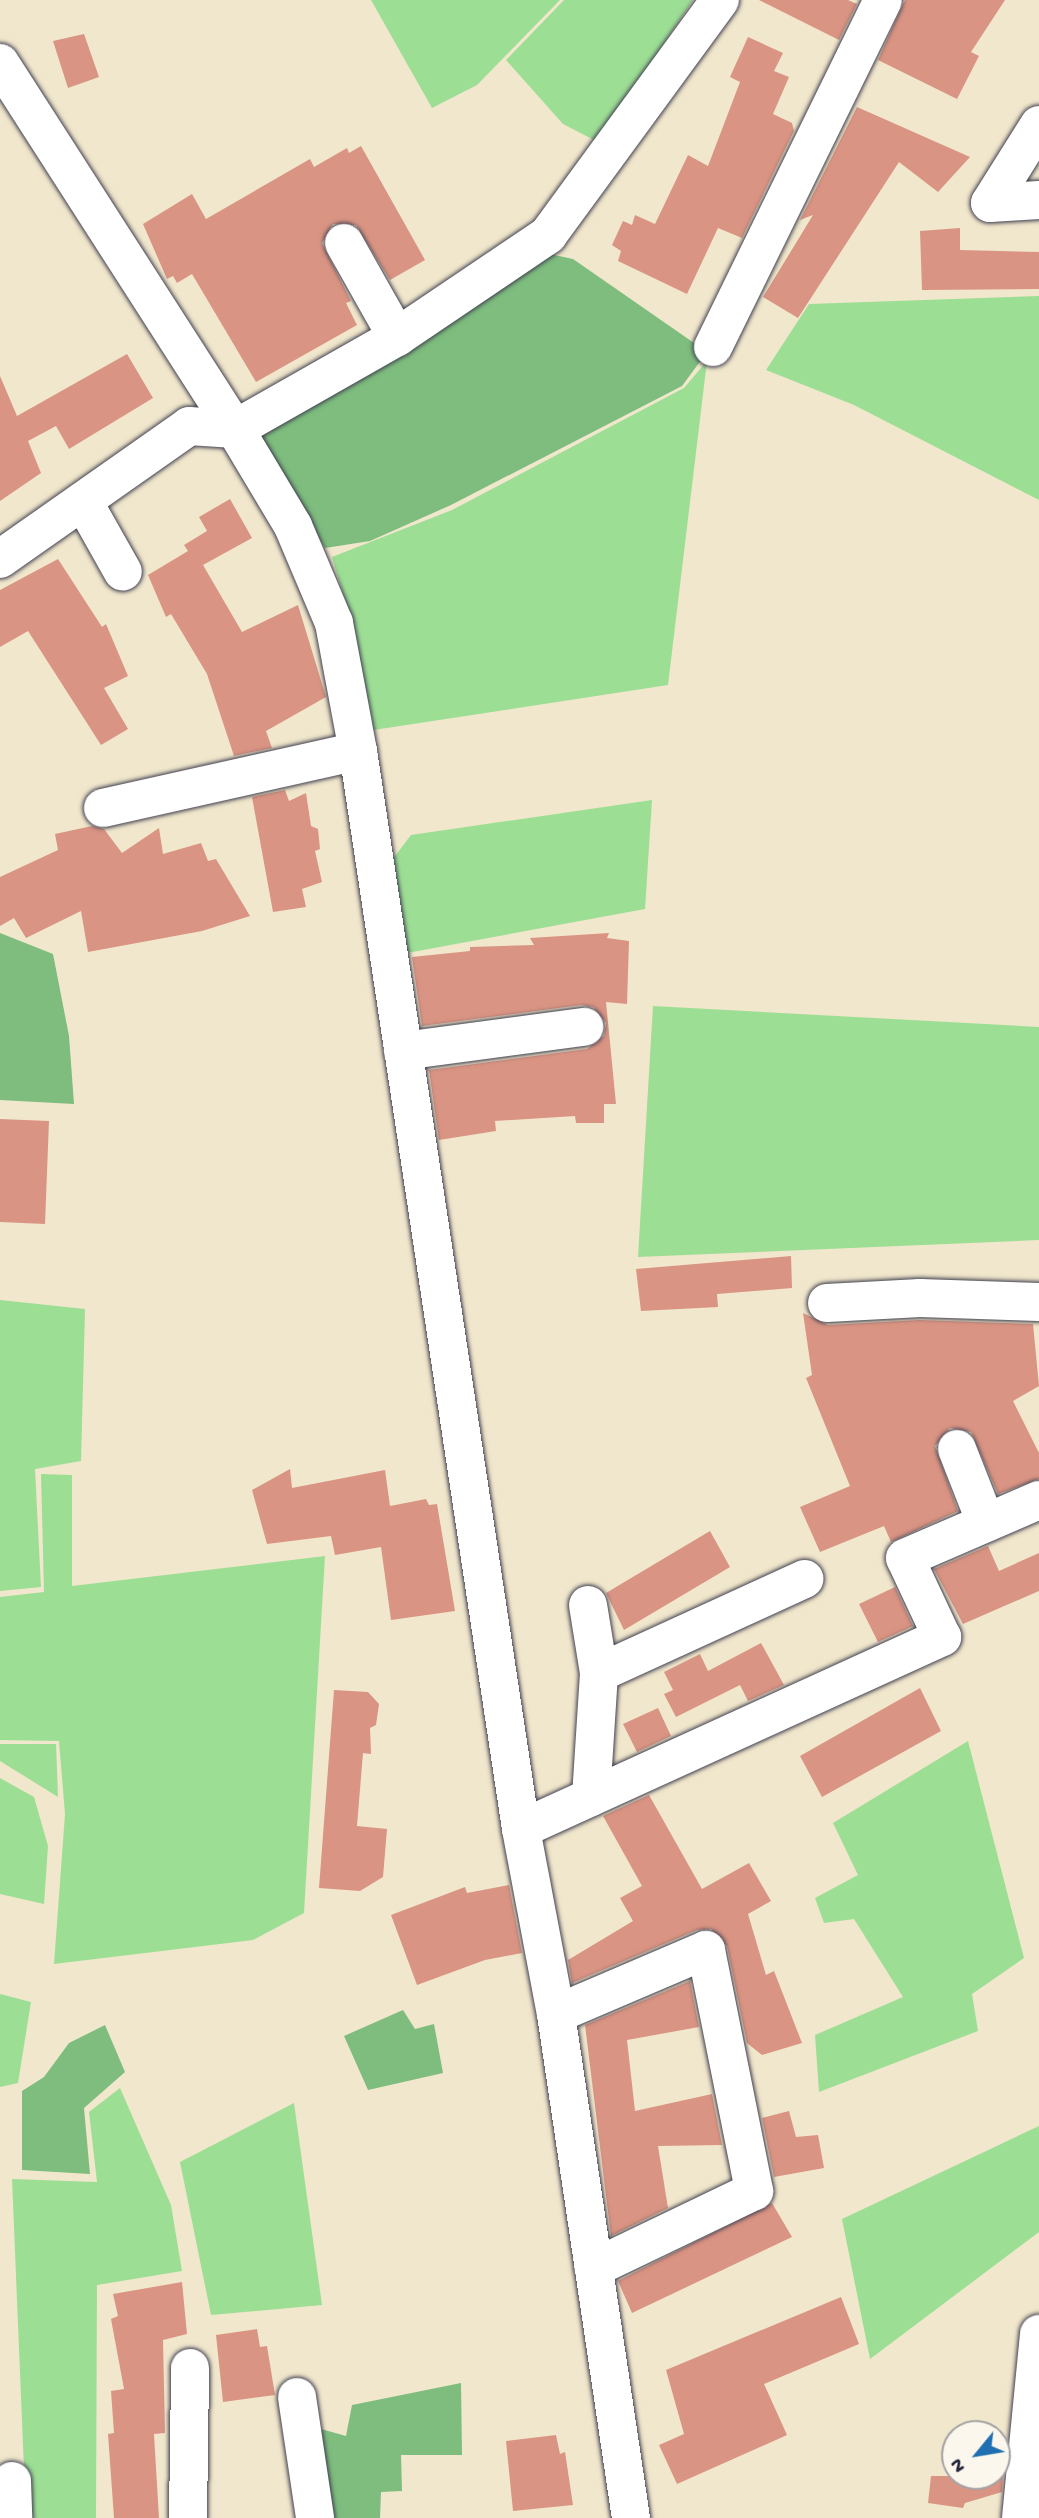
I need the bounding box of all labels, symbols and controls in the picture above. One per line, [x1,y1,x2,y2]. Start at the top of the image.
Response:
north arrow [941,2420,1011,2490]
text: N [946,2454,972,2476]

